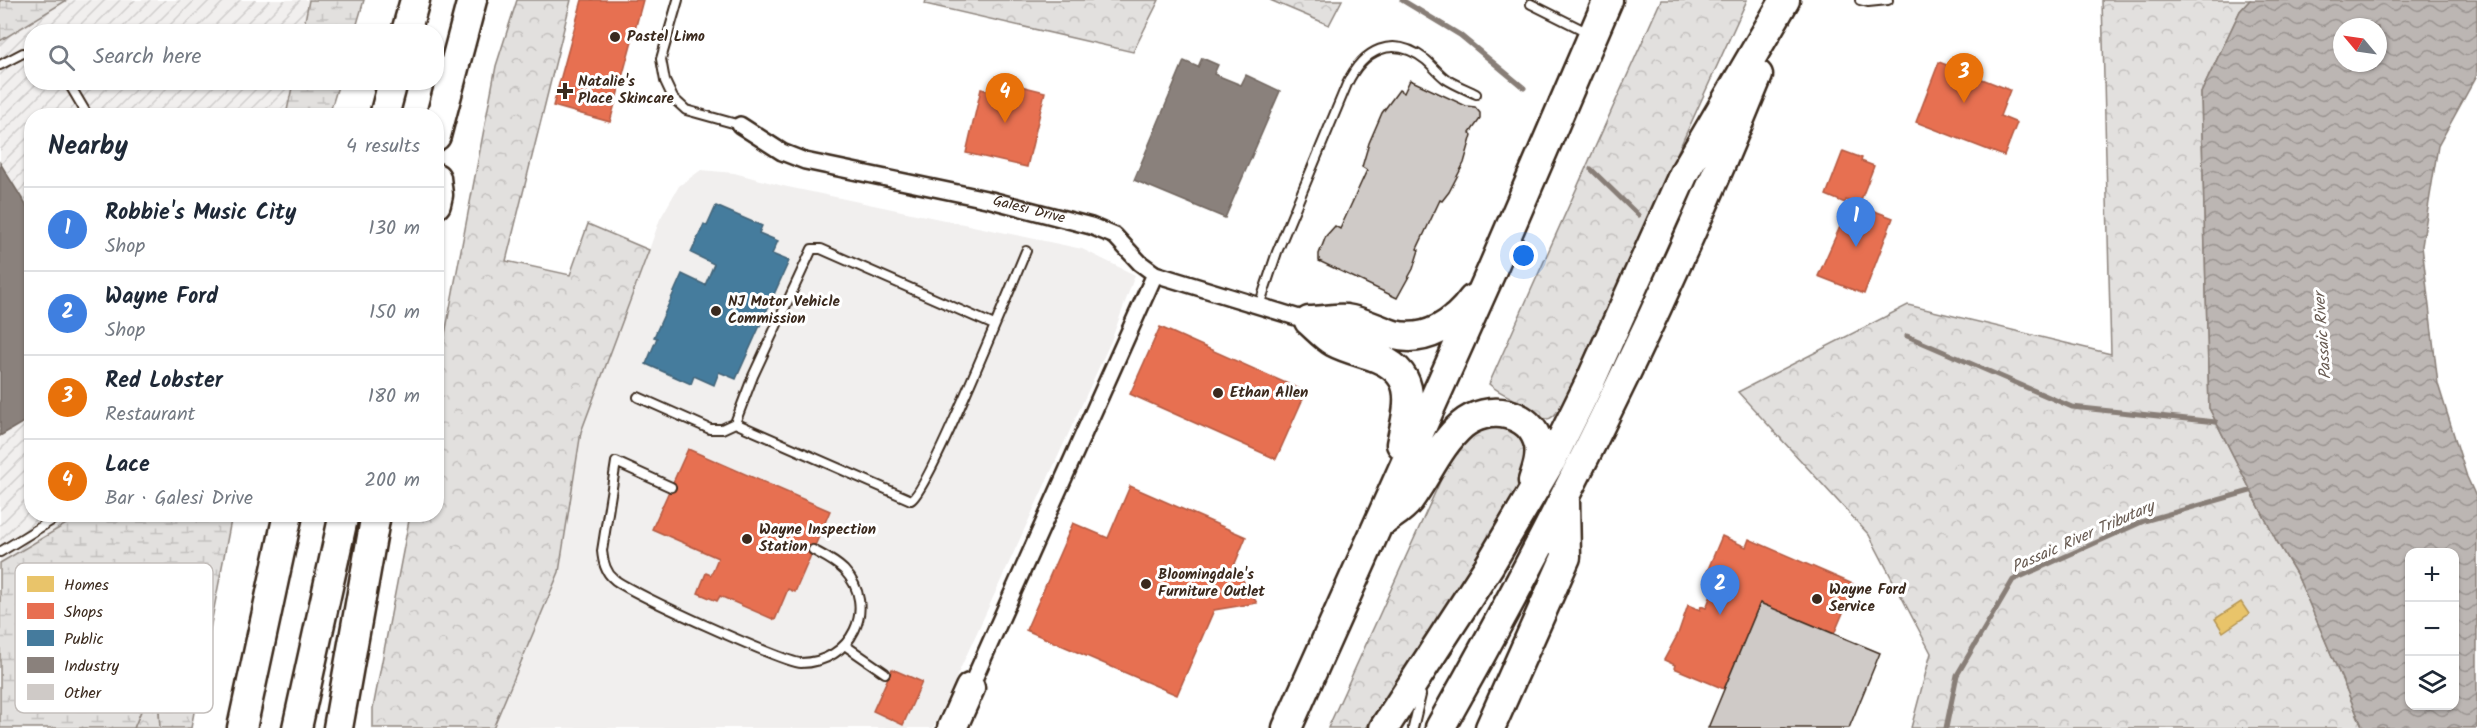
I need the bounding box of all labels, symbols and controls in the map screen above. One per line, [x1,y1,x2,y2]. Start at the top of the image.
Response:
north arrow [2333,18,2387,72]
search box [24,24,444,90]
place label: Pastel Limo [627,25,705,49]
marker: Pastel Limo [608,30,622,44]
text: Search here [93,40,201,75]
icon: search [45,41,78,74]
pin: 3 [1944,54,1984,103]
place label: Natalie's Place Skincare [578,70,675,111]
pin: 4 [986,74,1024,123]
marker: Natalie's Place Skincare [556,82,574,100]
text: Nearby [48,126,128,168]
text: 4 results [346,131,420,163]
street label: Galesi Drive [990,189,1068,231]
text: Robbie's Music City [105,196,296,231]
pin: 1 [1836,198,1876,247]
text: 1 [64,213,71,245]
text: 130 m [368,213,420,245]
text: Shop [105,231,145,263]
your location [1509,241,1538,270]
text: Wayne Ford [105,280,218,315]
water label: Passaic River [2307,288,2339,380]
place label: NJ Motor Vehicle Commission [728,290,840,331]
text: 2 [62,297,73,329]
text: 150 m [369,297,420,329]
marker: NJ Motor Vehicle Commission [709,304,723,318]
text: Shop [105,315,145,347]
text: Red Lobster [105,364,223,399]
text: 3 [62,381,73,413]
text: 180 m [368,381,420,413]
place label: Ethan Allen [1230,381,1308,405]
marker: Ethan Allen [1211,386,1225,400]
text: Restaurant [105,399,195,431]
text: Lace [105,448,150,483]
text: 4 [62,465,73,497]
text: 200 m [364,465,420,497]
text: Bar · Galesi Drive [105,483,253,515]
water label: Passaic River Tributary [2008,493,2161,580]
place label: Wayne Inspection Station [759,518,876,559]
marker: Wayne Inspection Station [740,532,754,546]
map controls [2405,548,2459,710]
button: + [2405,548,2459,602]
legend [15,563,213,713]
place label: Bloomingdale's Furniture Outlet [1158,563,1265,604]
pin: 2 [1700,566,1740,615]
text: Homes [64,573,109,598]
marker: Bloomingdale's Furniture Outlet [1139,577,1153,591]
place label: Wayne Ford Service [1829,578,1907,619]
marker: Wayne Ford Service [1810,592,1824,606]
text: Shops [64,600,103,625]
button: − [2405,602,2459,656]
text: Public [64,627,104,652]
text: Industry [64,654,119,679]
button: layers [2405,656,2459,710]
text: Other [64,681,103,706]

